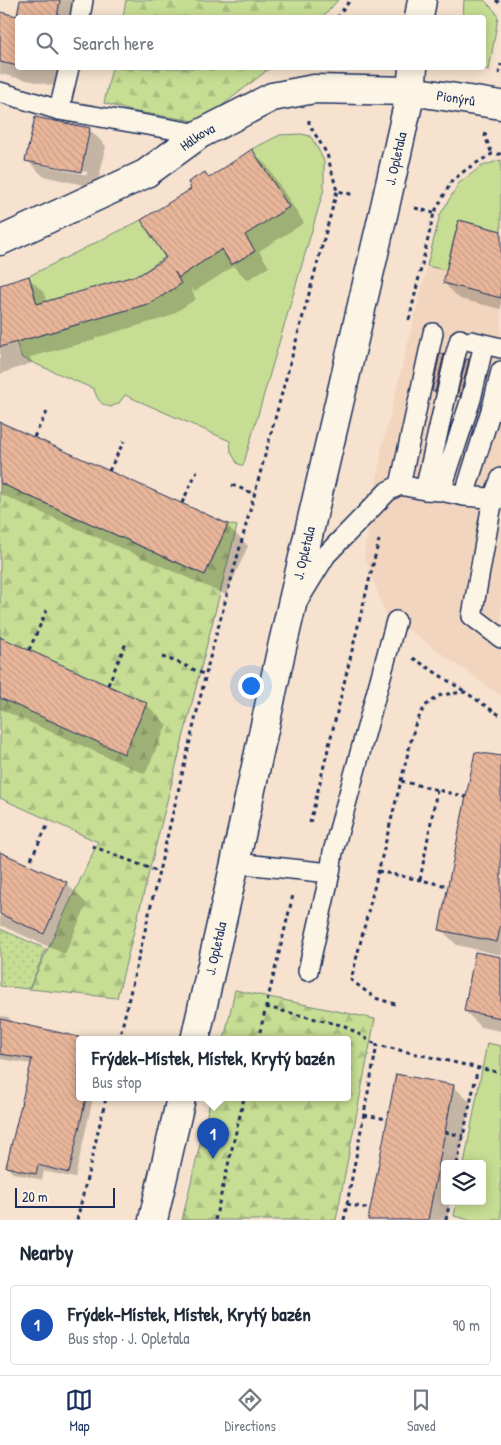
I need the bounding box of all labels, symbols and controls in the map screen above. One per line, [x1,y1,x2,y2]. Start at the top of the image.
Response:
search box [15,15,486,70]
icon: search [33,29,61,57]
text: Search here [73,30,154,56]
street label: Pionýrů [435,85,477,110]
street label: Hálkova [176,118,218,155]
street label: J. Opletala [380,130,411,187]
street label: J. Opletala [288,524,319,581]
your location [238,673,264,699]
street label: J. Opletala [200,919,231,977]
popup [76,1036,351,1101]
text: Frýdek-Místek, Místek, Krytý bazén [92,1045,335,1071]
text: Bus stop [92,1071,141,1093]
pin: 1 [197,1118,229,1159]
map controls [441,1160,486,1205]
button: layers [441,1160,486,1205]
scale bar [15,1185,115,1208]
text: 20 m [22,1187,48,1206]
text: Nearby [20,1238,73,1267]
text: Frýdek-Místek, Místek, Krytý bazén [68,1301,311,1327]
text: 1 [34,1314,40,1336]
text: 90 m [452,1314,480,1336]
text: Bus stop · J. Opletala [68,1327,190,1349]
tab: Map [65,1386,93,1435]
tab: Directions [224,1386,276,1435]
tab: Saved [407,1386,436,1435]

